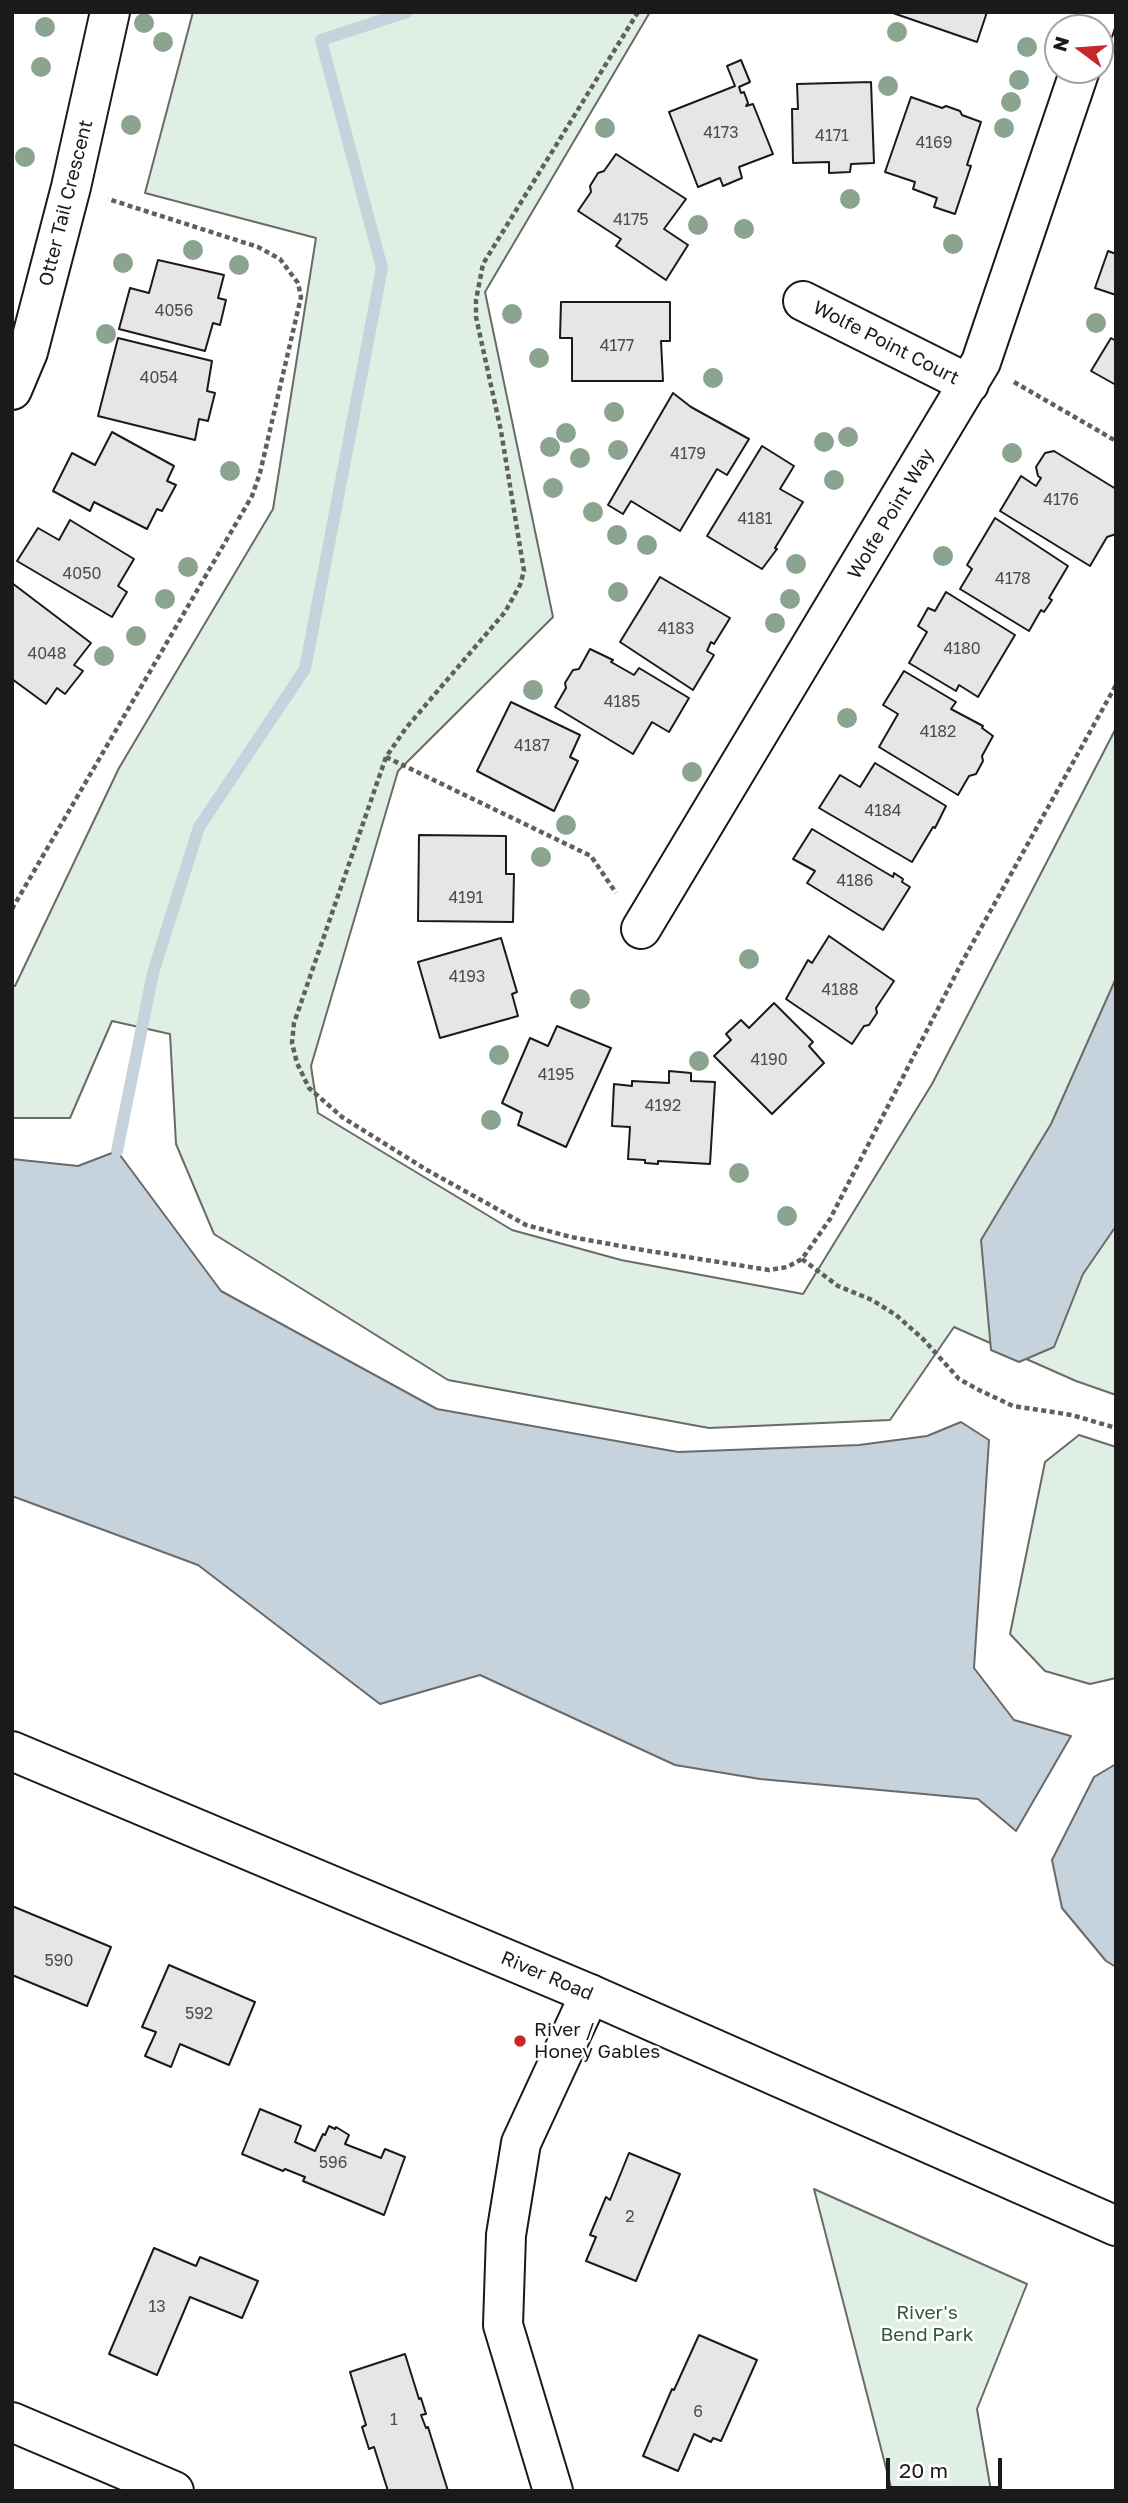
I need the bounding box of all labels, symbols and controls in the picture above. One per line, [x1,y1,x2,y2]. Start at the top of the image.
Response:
north arrow [1044,14,1114,84]
text: N [1047,34,1073,54]
street label: Otter Tail Crescent [34,117,98,289]
house number: 4173 [703,123,739,143]
house number: 4171 [815,126,849,146]
house number: 4169 [916,133,952,153]
house number: 4175 [613,210,649,230]
street label: Wolfe Point Court [809,296,963,390]
house number: 4056 [155,301,193,321]
house number: 4177 [600,336,634,356]
house number: 4054 [140,368,178,388]
house number: 4179 [670,444,706,464]
street label: Wolfe Point Way [843,445,939,583]
house number: 4176 [1043,490,1079,510]
house number: 4181 [737,509,773,529]
house number: 4050 [63,564,101,584]
house number: 4178 [995,569,1031,589]
house number: 4183 [658,619,694,639]
house number: 4180 [943,639,981,659]
house number: 4048 [27,644,67,664]
house number: 4185 [604,692,640,712]
house number: 4182 [920,722,956,742]
house number: 4187 [514,736,550,756]
house number: 4184 [864,801,902,821]
house number: 4186 [837,871,873,891]
house number: 4191 [449,888,483,908]
house number: 4193 [449,967,485,987]
house number: 4188 [821,980,859,1000]
house number: 4190 [750,1050,788,1070]
house number: 4195 [538,1065,574,1085]
house number: 4192 [645,1096,681,1116]
street label: River Road [497,1946,597,2006]
house number: 590 [45,1951,73,1971]
house number: 592 [185,2004,213,2024]
place label: River / Honey Gables [534,2019,660,2063]
marker: River / Honey Gables [512,2033,528,2049]
house number: 596 [319,2153,347,2173]
house number: 2 [625,2207,635,2227]
house number: 13 [148,2297,166,2317]
park label: River's Bend Park [880,2302,974,2346]
house number: 6 [693,2402,703,2422]
house number: 1 [390,2410,398,2430]
scale bar [890,2444,1006,2488]
text: 20 m [899,2457,948,2483]

